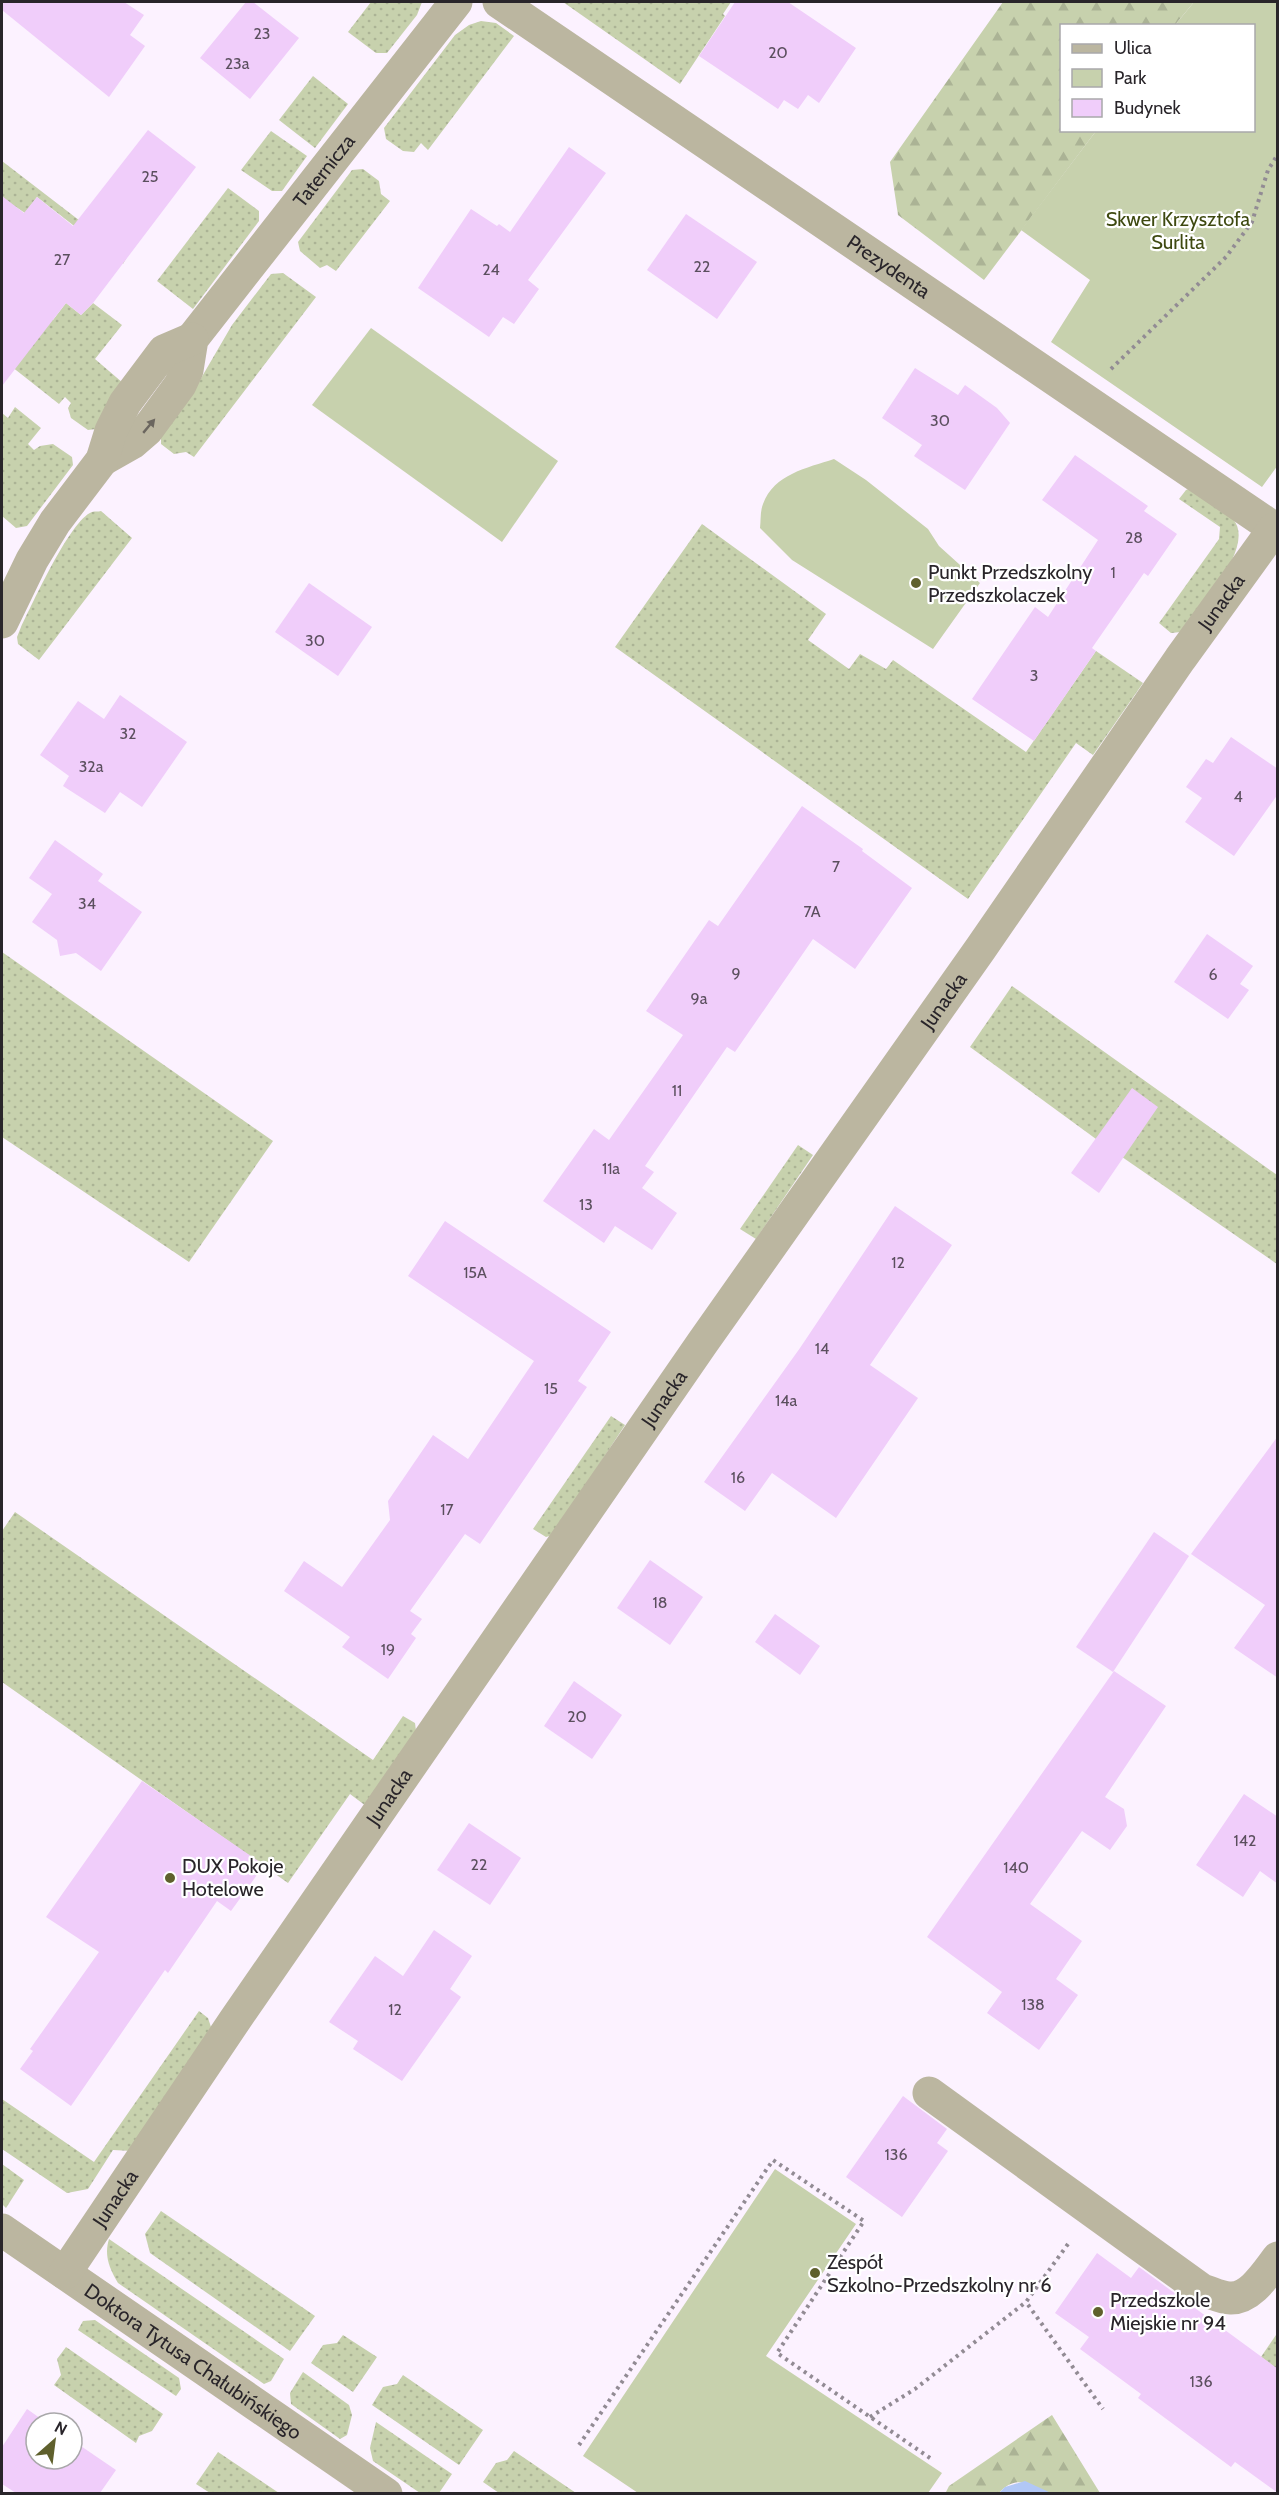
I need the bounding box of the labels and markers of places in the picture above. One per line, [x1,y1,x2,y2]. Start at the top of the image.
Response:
place label: Punkt Przedszkolny Przedszkolaczek [928,560,1092,607]
marker: Punkt Przedszkolny Przedszkolaczek [909,576,923,590]
place label: DUX Pokoje Hotelowe [182,1854,284,1901]
marker: DUX Pokoje Hotelowe [163,1871,177,1885]
place label: Zespół Szkolno-Przedszkolny nr 6 [827,2250,1052,2297]
marker: Zespół Szkolno-Przedszkolny nr 6 [808,2266,822,2280]
place label: Przedszkole Miejskie nr 94 [1110,2288,1226,2335]
marker: Przedszkole Miejskie nr 94 [1091,2305,1105,2319]

